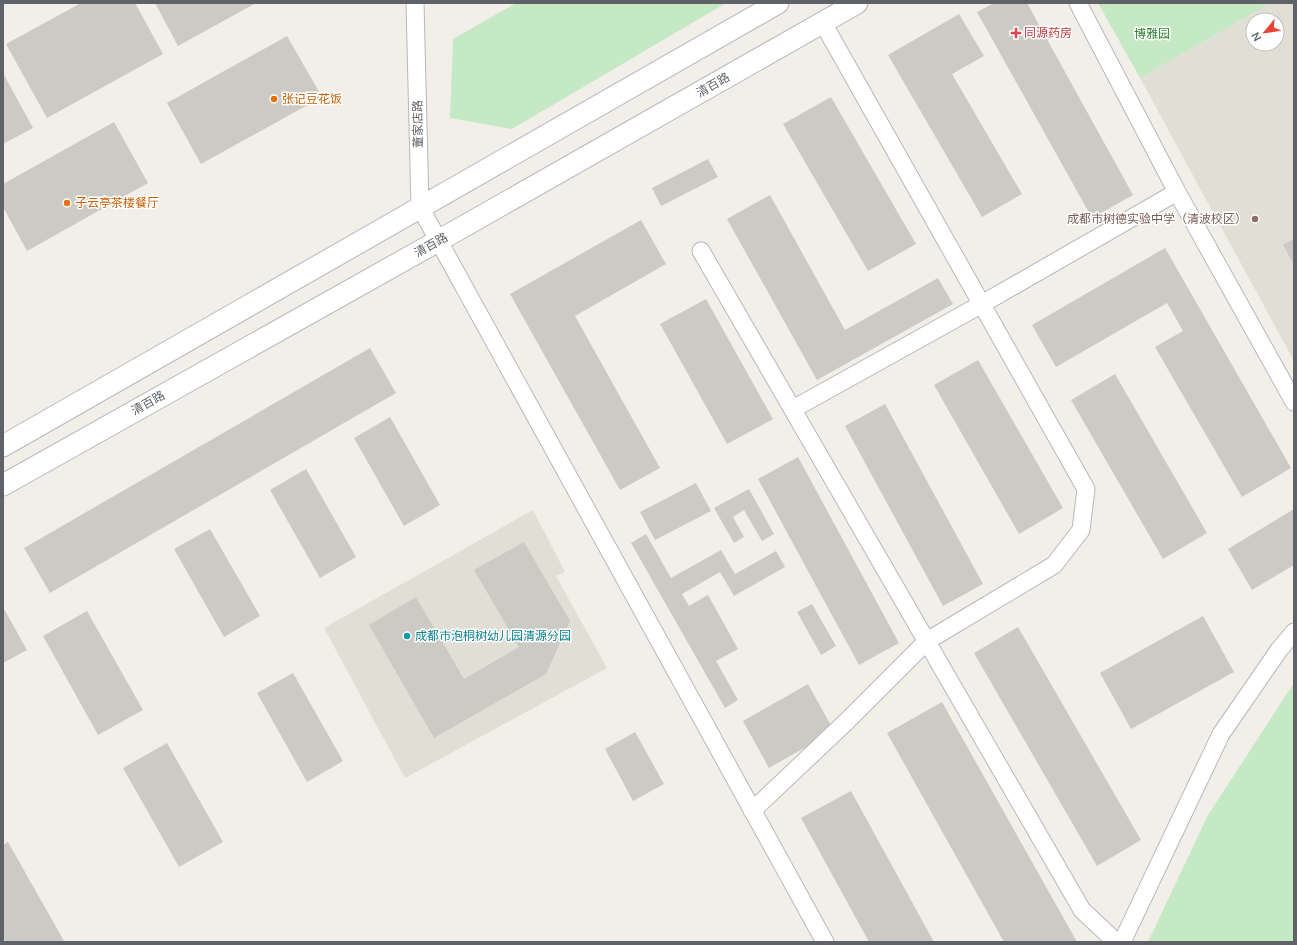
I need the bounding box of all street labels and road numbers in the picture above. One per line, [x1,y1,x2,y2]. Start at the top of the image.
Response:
street label: 清百路 [693,69,732,100]
street label: 董家店路 [410,100,425,148]
street label: 清百路 [411,229,450,260]
street label: 清百路 [128,387,167,418]

